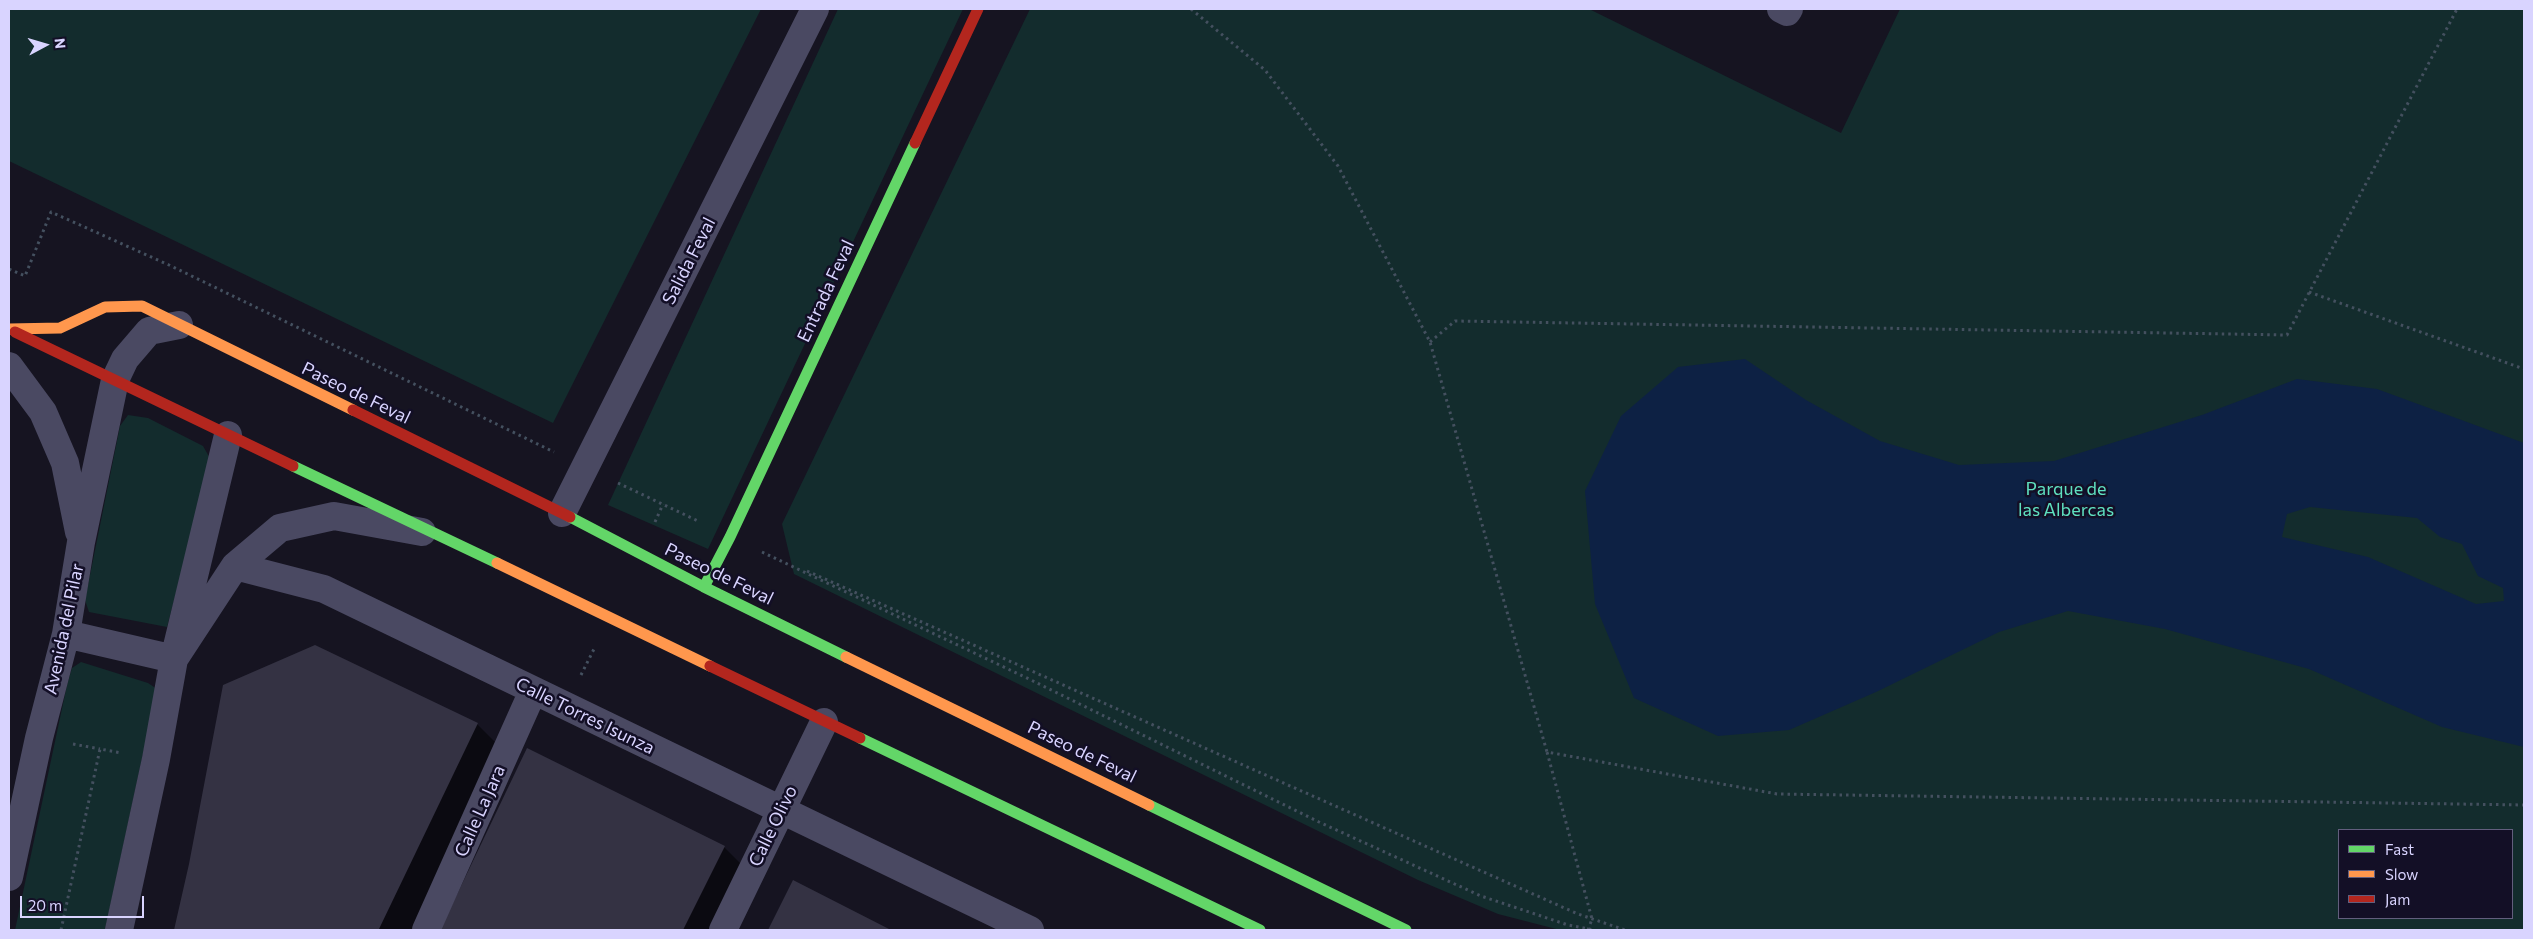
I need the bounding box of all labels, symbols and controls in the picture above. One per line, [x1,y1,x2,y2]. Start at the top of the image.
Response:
north arrow [20,20,70,70]
text: N [51,37,69,49]
street label: Salida Feval [658,214,720,308]
street label: Entrada Feval [793,236,859,346]
street label: Paseo de Feval [298,357,414,429]
park label: Parque de las Albercas [2018,478,2114,520]
street label: Paseo de Feval [661,538,777,610]
street label: Avenida del Pilar [40,562,88,696]
street label: Calle Torres Isunza [512,673,658,759]
street label: Paseo de Feval [1024,716,1140,788]
street label: Calle La Jara [450,762,510,860]
street label: Calle Olivo [744,782,802,870]
legend [2338,829,2513,919]
text: Fast [2385,840,2414,858]
text: Slow [2385,865,2418,883]
scale bar [22,886,146,918]
text: Jam [2385,890,2410,908]
text: 20 m [28,896,62,914]

